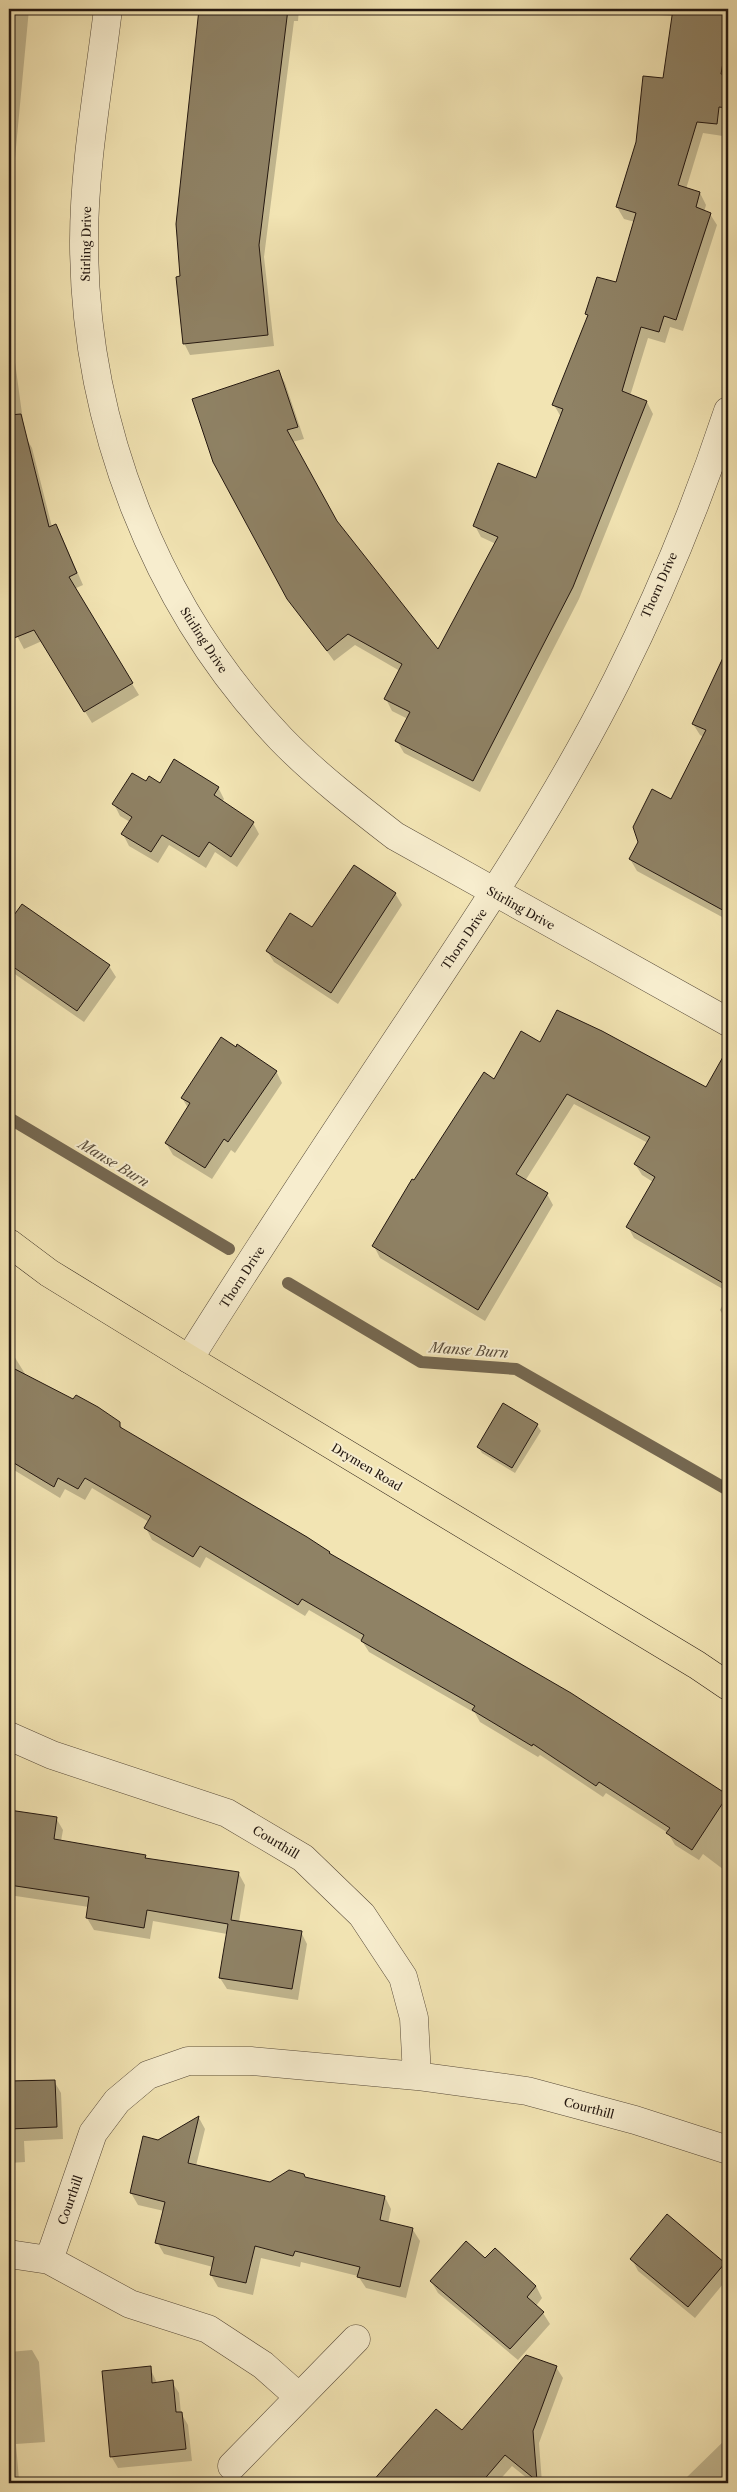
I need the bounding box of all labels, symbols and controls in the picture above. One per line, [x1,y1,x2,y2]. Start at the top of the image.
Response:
street label: Stirling Drive [78,206,94,282]
street label: Thorn Drive [638,549,680,620]
street label: Stirling Drive [177,604,231,676]
street label: Stirling Drive [484,883,558,933]
street label: Thorn Drive [438,905,490,973]
water label: Manse Burn [74,1134,153,1191]
street label: Thorn Drive [216,1243,268,1311]
water label: Manse Burn [427,1338,509,1362]
street label: Drymen Road [329,1440,406,1494]
street label: Courthill [250,1822,302,1862]
street label: Courthill [562,2094,616,2122]
street label: Courthill [55,2173,86,2227]

